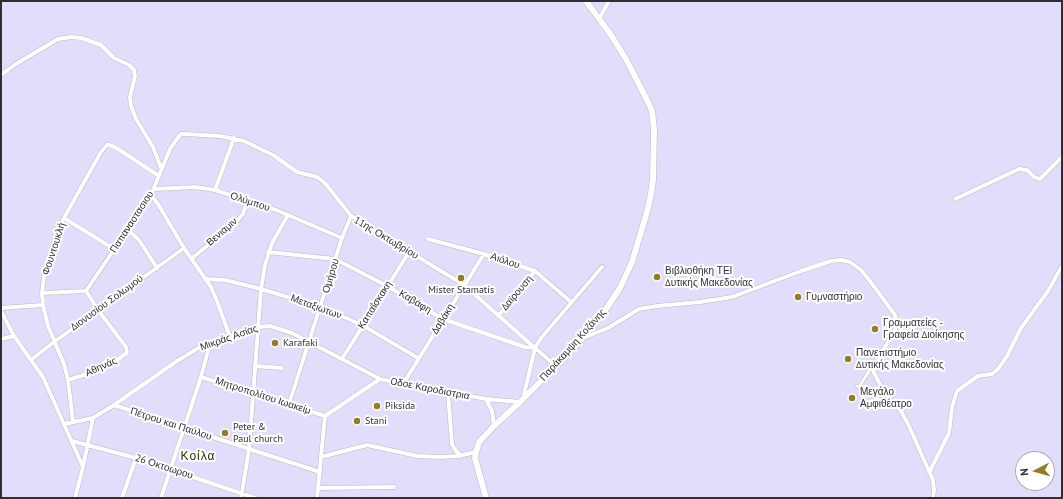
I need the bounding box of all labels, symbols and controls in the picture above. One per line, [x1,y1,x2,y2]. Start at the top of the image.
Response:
street label: Παπαναστασιου [108,189,156,255]
street label: Ολύμπου [229,190,271,214]
street label: 11ης Οκτωβρίου [352,214,420,262]
street label: Βενιαμιν [204,215,240,249]
street label: Φουντουκλή [40,221,68,277]
street label: Αιόλου [489,250,521,272]
street label: Ομήρου [320,257,342,295]
place label: Βιβλιοθήκη ΤΕΙ Δυτικής Μακεδονίας [665,265,753,288]
marker: Βιβλιοθήκη ΤΕΙ Δυτικής Μακεδονίας [652,272,662,282]
street label: Διονυσίου Σολωμού [68,273,146,333]
marker: Mister Stamatis [456,273,466,283]
street label: Δαϊρουση [499,273,535,313]
street label: Καπαΐσκακη [356,279,394,331]
place label: Mister Stamatis [428,284,494,296]
street label: Καβάφη [397,288,433,316]
place label: Γυμναστήριο [806,291,862,303]
street label: Μεταξιωτων [289,292,343,322]
marker: Γυμναστήριο [793,292,803,302]
street label: Δαβάκη [429,302,457,336]
street label: Παράκαμψη Κοζάνης [537,306,609,384]
place label: Γραμματείες - Γραφεία Διοίκησης [883,317,964,340]
street label: Μικράς Ασίας [199,323,259,353]
marker: Γραμματείες - Γραφεία Διοίκησης [870,324,880,334]
place label: Karafaki [283,337,318,349]
marker: Karafaki [270,338,280,348]
place label: Πανεπιστήμιο Δυτικής Μακεδονίας [856,347,944,370]
marker: Πανεπιστήμιο Δυτικής Μακεδονίας [843,354,853,364]
street label: Αθηνάς [83,355,119,379]
street label: Μητροπολίτου Ιωακείμ [214,375,312,417]
street label: Oδοε Καροδιστρια [389,375,471,403]
place label: Μεγάλο Αμφιθέατρο [860,386,912,410]
marker: Μεγάλο Αμφιθέατρο [847,393,857,403]
place label: Piksida [385,400,415,412]
marker: Piksida [372,401,382,411]
street label: Πέτρου και Παύλου [129,405,213,443]
place label: Stani [365,415,387,427]
marker: Stani [352,416,362,426]
place label: Peter & Paul church [233,421,283,444]
marker: Peter & Paul church [220,428,230,438]
district label: Κοίλα [181,450,215,464]
north arrow [1015,451,1055,491]
street label: 26 Οκτοωρου [133,452,195,482]
text: N [1017,468,1031,476]

